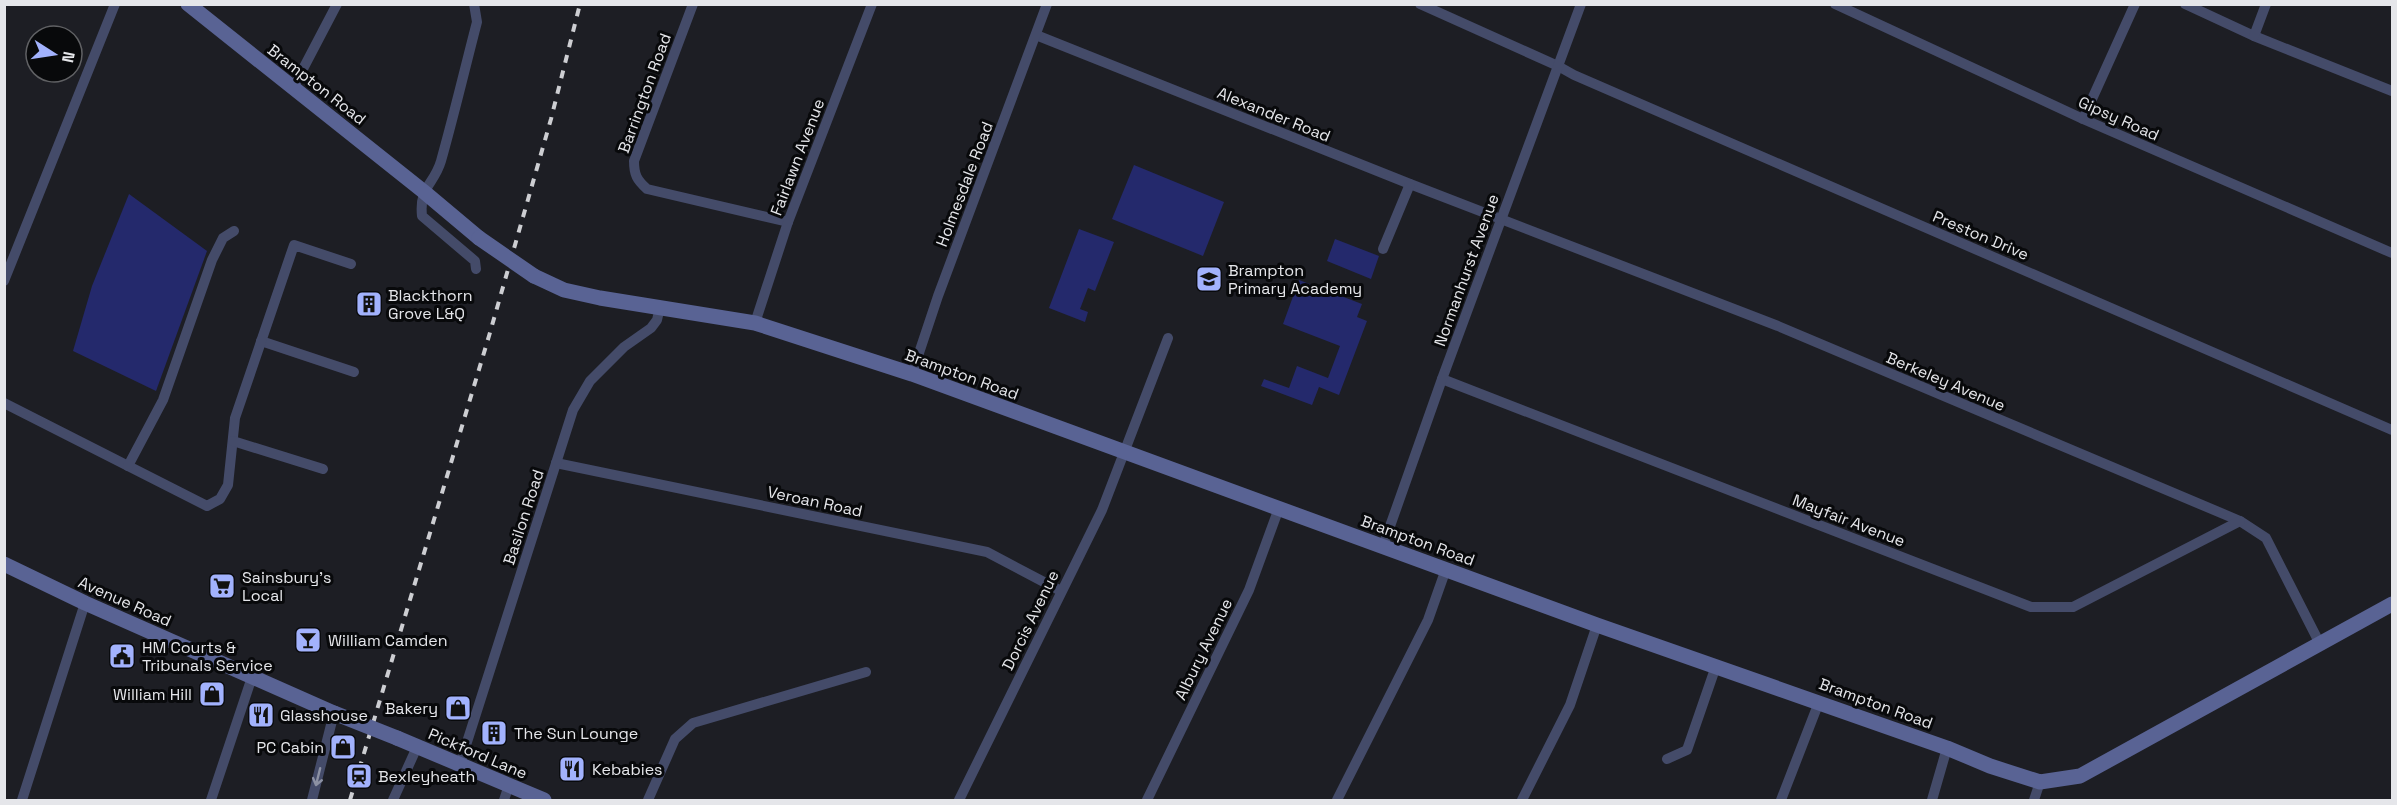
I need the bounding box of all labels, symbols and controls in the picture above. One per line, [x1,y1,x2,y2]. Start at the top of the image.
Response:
north arrow [24,24,84,84]
street label: Barrington Road [613,30,676,156]
street label: Brampton Road [263,39,370,129]
text: N [57,50,80,64]
street label: Alexander Road [1214,82,1334,147]
street label: Gipsy Road [2075,91,2163,146]
street label: Fairlawn Avenue [766,96,829,219]
street label: Holmesdale Road [931,119,998,250]
street label: Normanhurst Avenue [1429,191,1504,349]
street label: Preston Drive [1930,206,2032,265]
place label: Brampton Primary Academy [1228,260,1362,299]
school or university icon: Brampton Primary Academy [1194,264,1224,294]
place label: Blackthorn Grove L&Q [388,285,473,324]
building icon: Blackthorn Grove L&Q [354,289,384,319]
street label: Brampton Road [902,344,1022,405]
street label: Berkeley Avenue [1883,347,2009,416]
street label: Basilon Road [498,467,549,568]
street label: Veroan Road [765,481,864,522]
street label: Mayfair Avenue [1789,489,1908,552]
street label: Brampton Road [1358,510,1478,571]
place label: Sainsbury's Local [242,567,331,606]
street label: Dorcis Avenue [997,567,1064,674]
supermarket icon: Sainsbury's Local [207,571,237,601]
street label: Avenue Road [75,572,175,631]
street label: Albury Avenue [1170,595,1237,703]
bar icon: William Camden [293,625,323,655]
place label: William Camden [328,630,448,651]
place label: HM Courts & Tribunals Service [142,637,273,676]
public building icon: HM Courts & Tribunals Service [107,641,137,671]
street label: Brampton Road [1816,673,1936,734]
shop icon: William Hill [197,679,227,709]
place label: William Hill [113,684,192,705]
shop icon: Bakery [443,693,473,723]
place label: Bakery [385,698,438,719]
restaurant icon: Glasshouse [246,700,276,730]
place label: Glasshouse [280,705,368,726]
building icon: The Sun Lounge [479,718,509,748]
street label: Pickford Lane [425,723,531,784]
place label: The Sun Lounge [514,723,638,744]
shop icon: PC Cabin [328,732,358,762]
place label: PC Cabin [256,737,324,758]
restaurant icon: Kebabies [557,754,587,784]
place label: Kebabies [592,759,663,780]
station icon: Bexleyheath [344,761,374,791]
place label: Bexleyheath [378,766,475,787]
one-way arrow [311,767,323,786]

